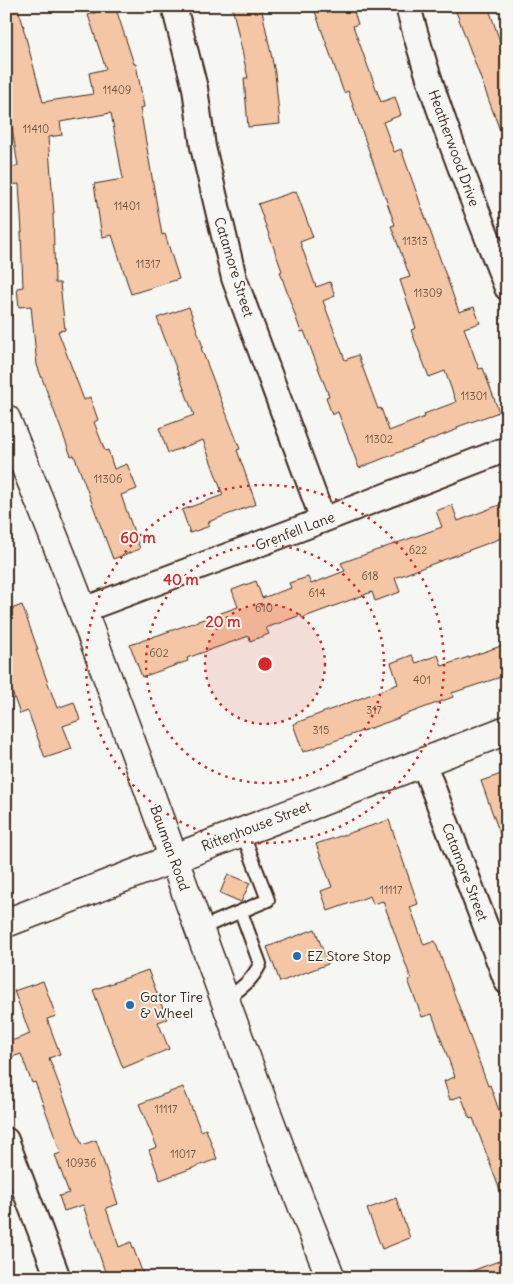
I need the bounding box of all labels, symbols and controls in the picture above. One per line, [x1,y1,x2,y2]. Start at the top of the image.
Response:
house number: 11409 [103,83,131,97]
street label: Heatherwood Drive [425,87,483,209]
house number: 11410 [23,122,49,136]
house number: 11401 [114,199,140,213]
street label: Catamore Street [210,215,258,319]
house number: 11313 [402,234,428,248]
house number: 11317 [136,257,161,271]
house number: 11309 [414,286,442,300]
house number: 11301 [461,389,487,403]
house number: 11302 [365,432,393,446]
house number: 11306 [94,472,122,486]
street label: Grenfell Lane [253,508,337,554]
text: 60 m [120,528,156,547]
house number: 622 [409,543,427,557]
house number: 618 [361,569,379,583]
text: 40 m [163,570,199,589]
house number: 614 [308,586,326,600]
house number: 610 [255,601,273,615]
text: 20 m [206,612,240,631]
house number: 602 [149,646,169,660]
centre of rings [256,655,274,673]
house number: 401 [413,673,431,687]
house number: 317 [366,703,383,717]
house number: 315 [313,723,329,737]
street label: Rittenhouse Street [199,797,313,855]
street label: Bauman Road [146,803,194,893]
street label: Catamore Street [438,820,492,924]
house number: 11117 [380,883,403,897]
place label: EZ Store Stop [307,947,391,965]
marker: EZ Store Stop [291,950,303,962]
place label: Gator Tire & Wheel [140,988,203,1022]
marker: Gator Tire & Wheel [124,999,136,1011]
house number: 11117 [155,1102,178,1116]
house number: 11017 [170,1147,196,1161]
house number: 10936 [66,1156,96,1170]

